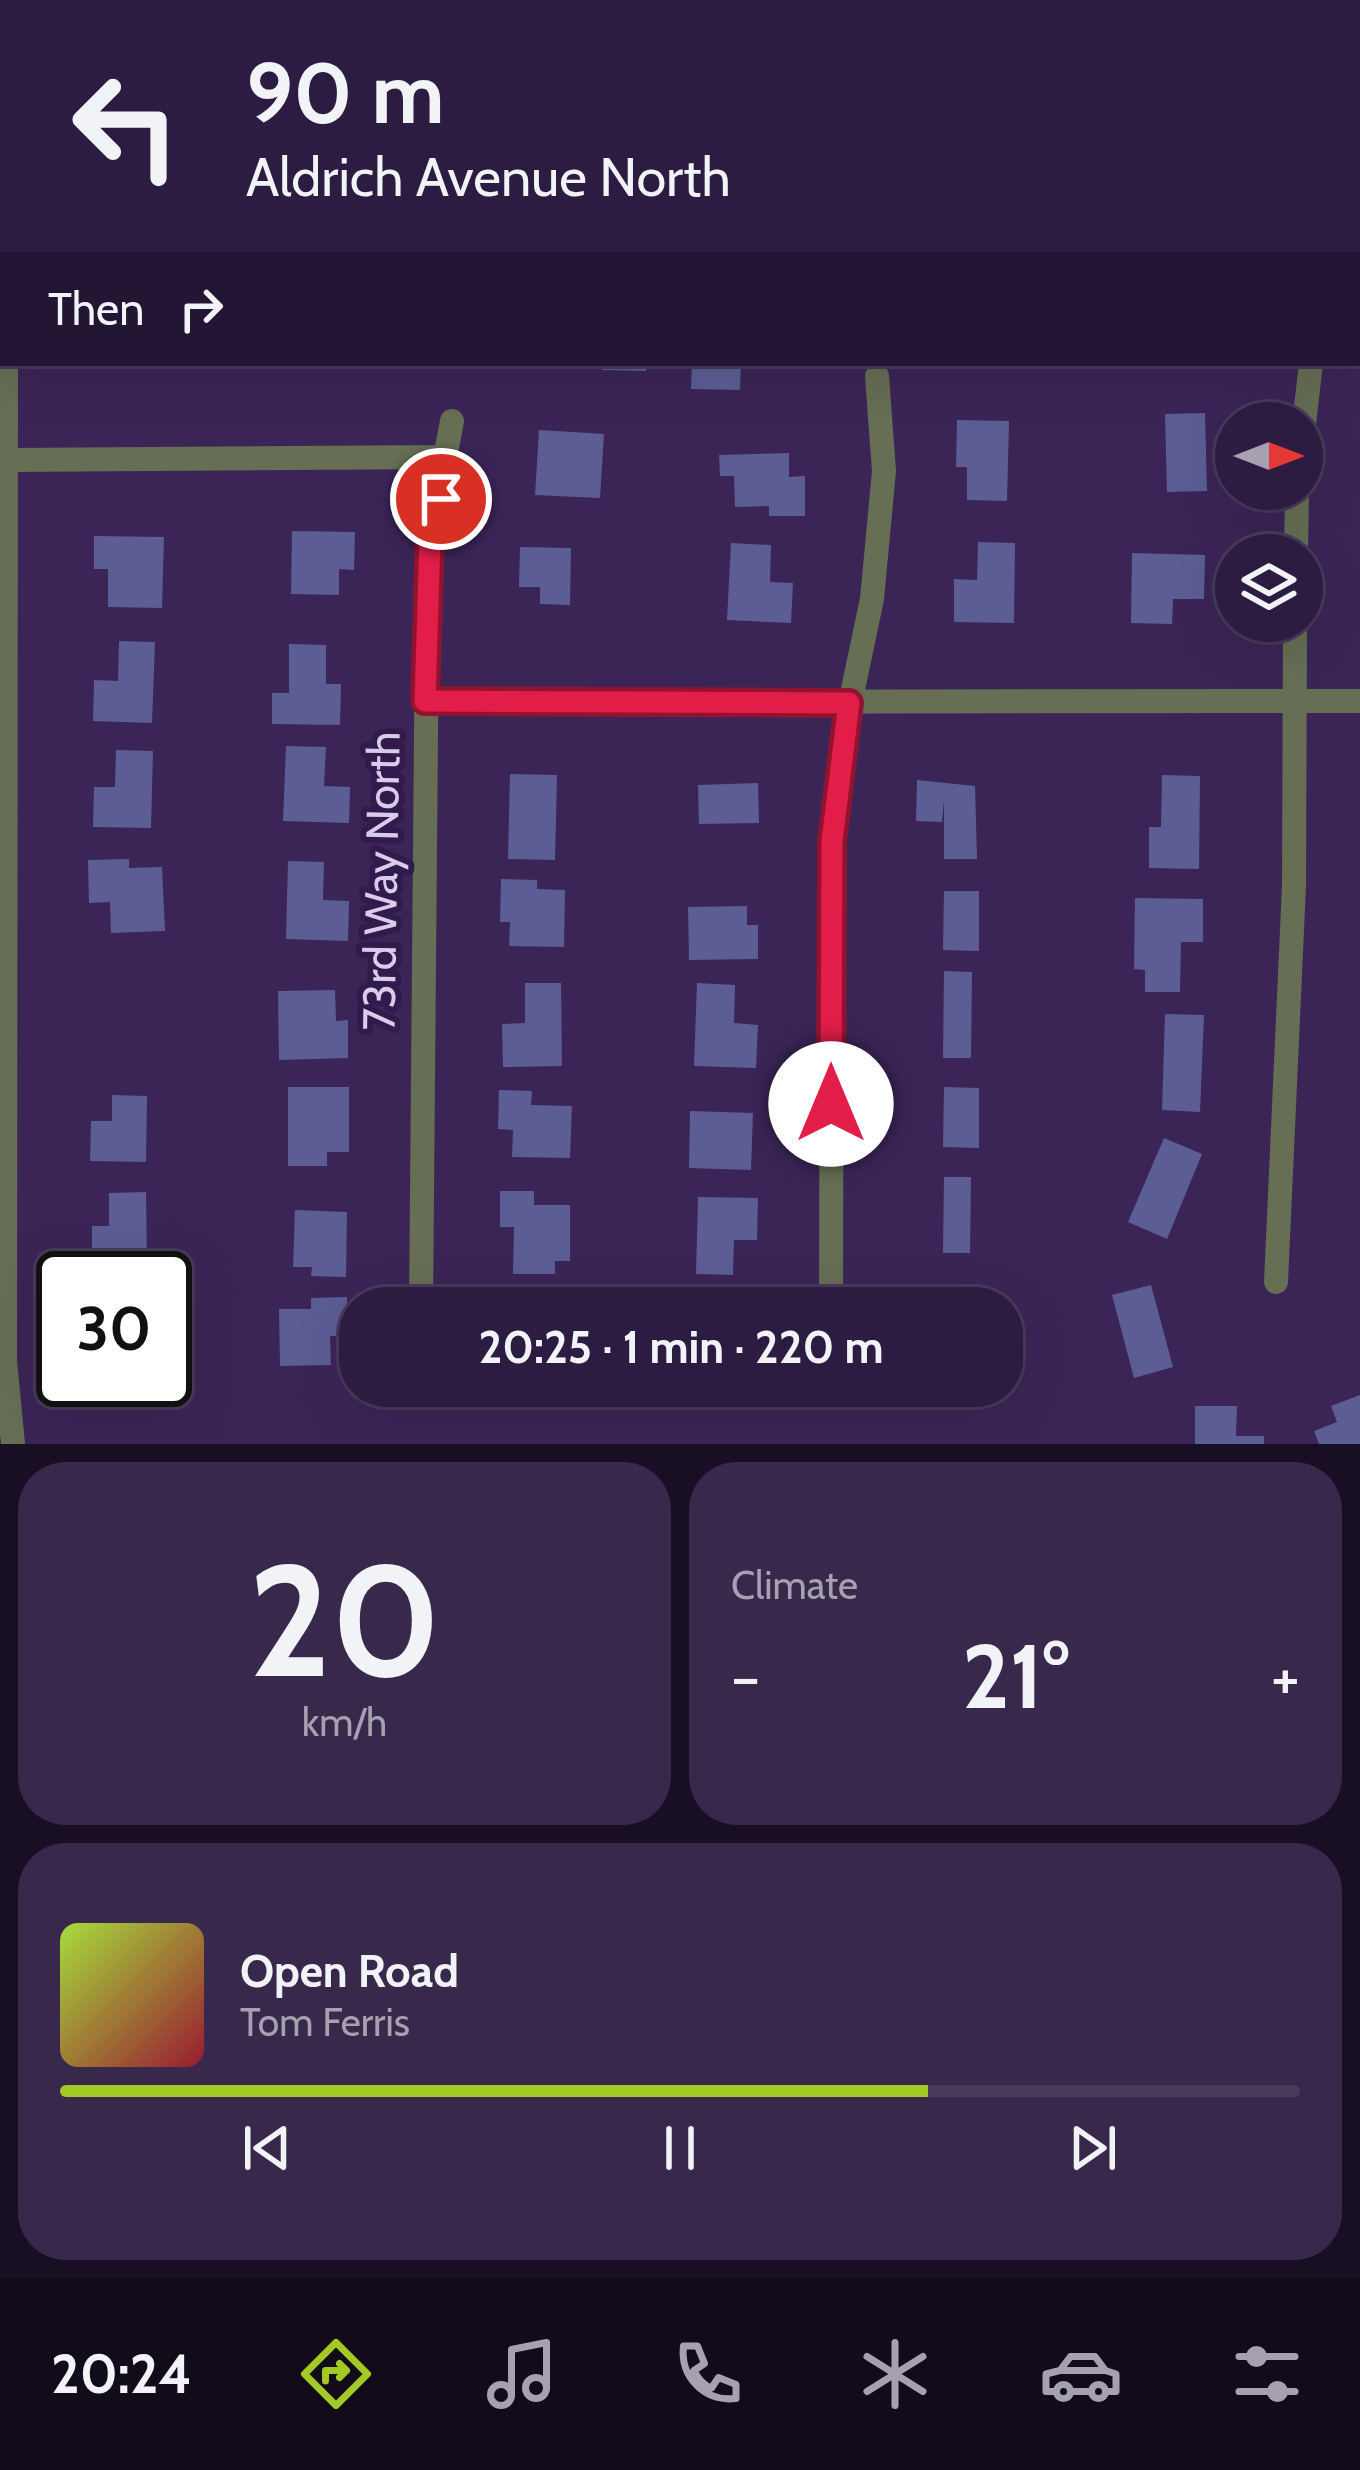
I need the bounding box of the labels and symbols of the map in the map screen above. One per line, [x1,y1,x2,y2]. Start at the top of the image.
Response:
north arrow [1215,402,1323,510]
pin [390,448,492,550]
street label: 73rd Way North [351,731,411,1031]
position arrow [768,1041,894,1167]
speed limit sign: 30 [36,1251,192,1407]

